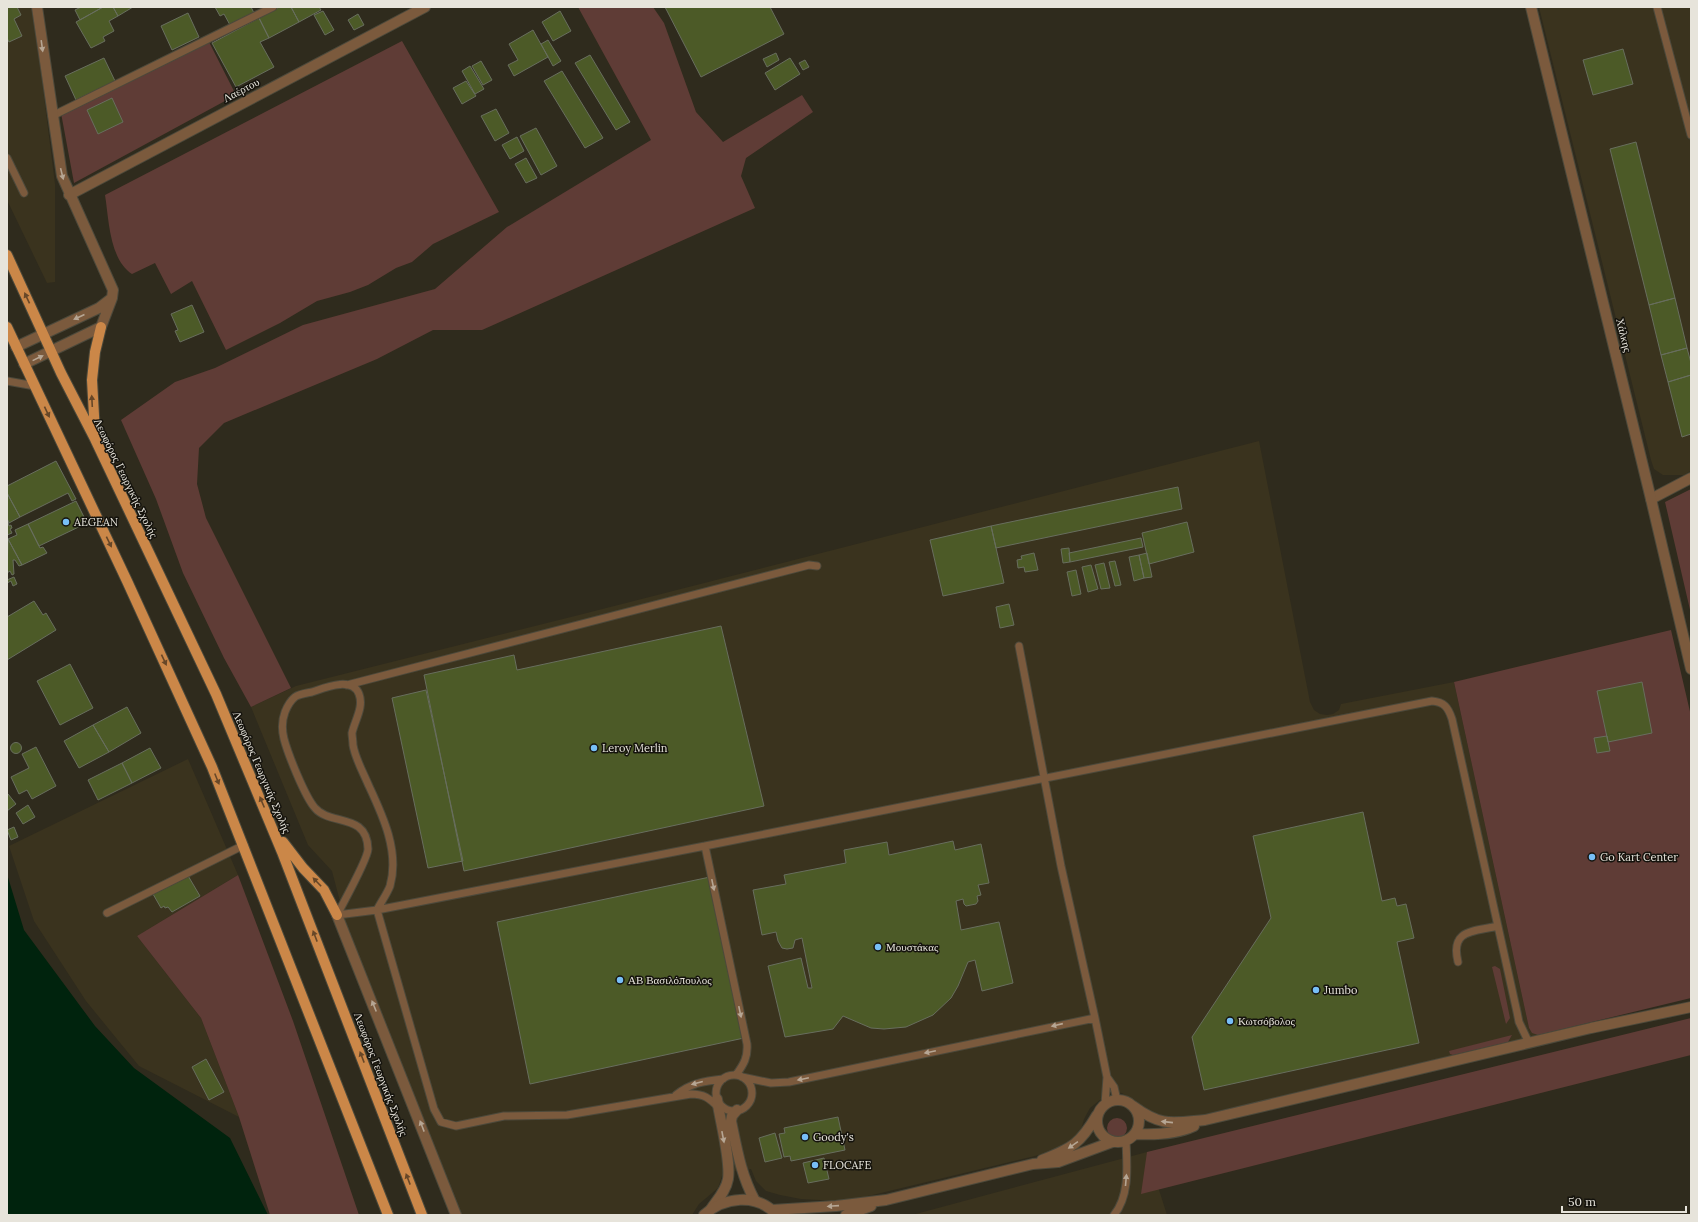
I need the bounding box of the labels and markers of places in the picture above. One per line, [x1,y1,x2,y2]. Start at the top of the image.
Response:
place label: AEGEAN [73,515,118,529]
marker: AEGEAN [61,517,71,527]
place label: Leroy Merlin [602,741,668,755]
marker: Leroy Merlin [589,743,599,753]
place label: Go Kart Center [1600,850,1678,864]
marker: Go Kart Center [1587,852,1597,862]
place label: Μουστάκας [886,940,939,954]
marker: Μουστάκας [873,942,883,952]
place label: ΑΒ Βασιλόπουλος [628,973,712,987]
marker: ΑΒ Βασιλόπουλος [615,975,625,985]
place label: Jumbo [1323,983,1357,997]
marker: Jumbo [1311,985,1321,995]
place label: Κωτσόβολος [1238,1014,1296,1028]
marker: Κωτσόβολος [1225,1016,1235,1026]
place label: Goody's [813,1130,854,1144]
marker: Goody's [800,1132,810,1142]
place label: FLOCAFE [823,1158,871,1172]
marker: FLOCAFE [810,1160,820,1170]

